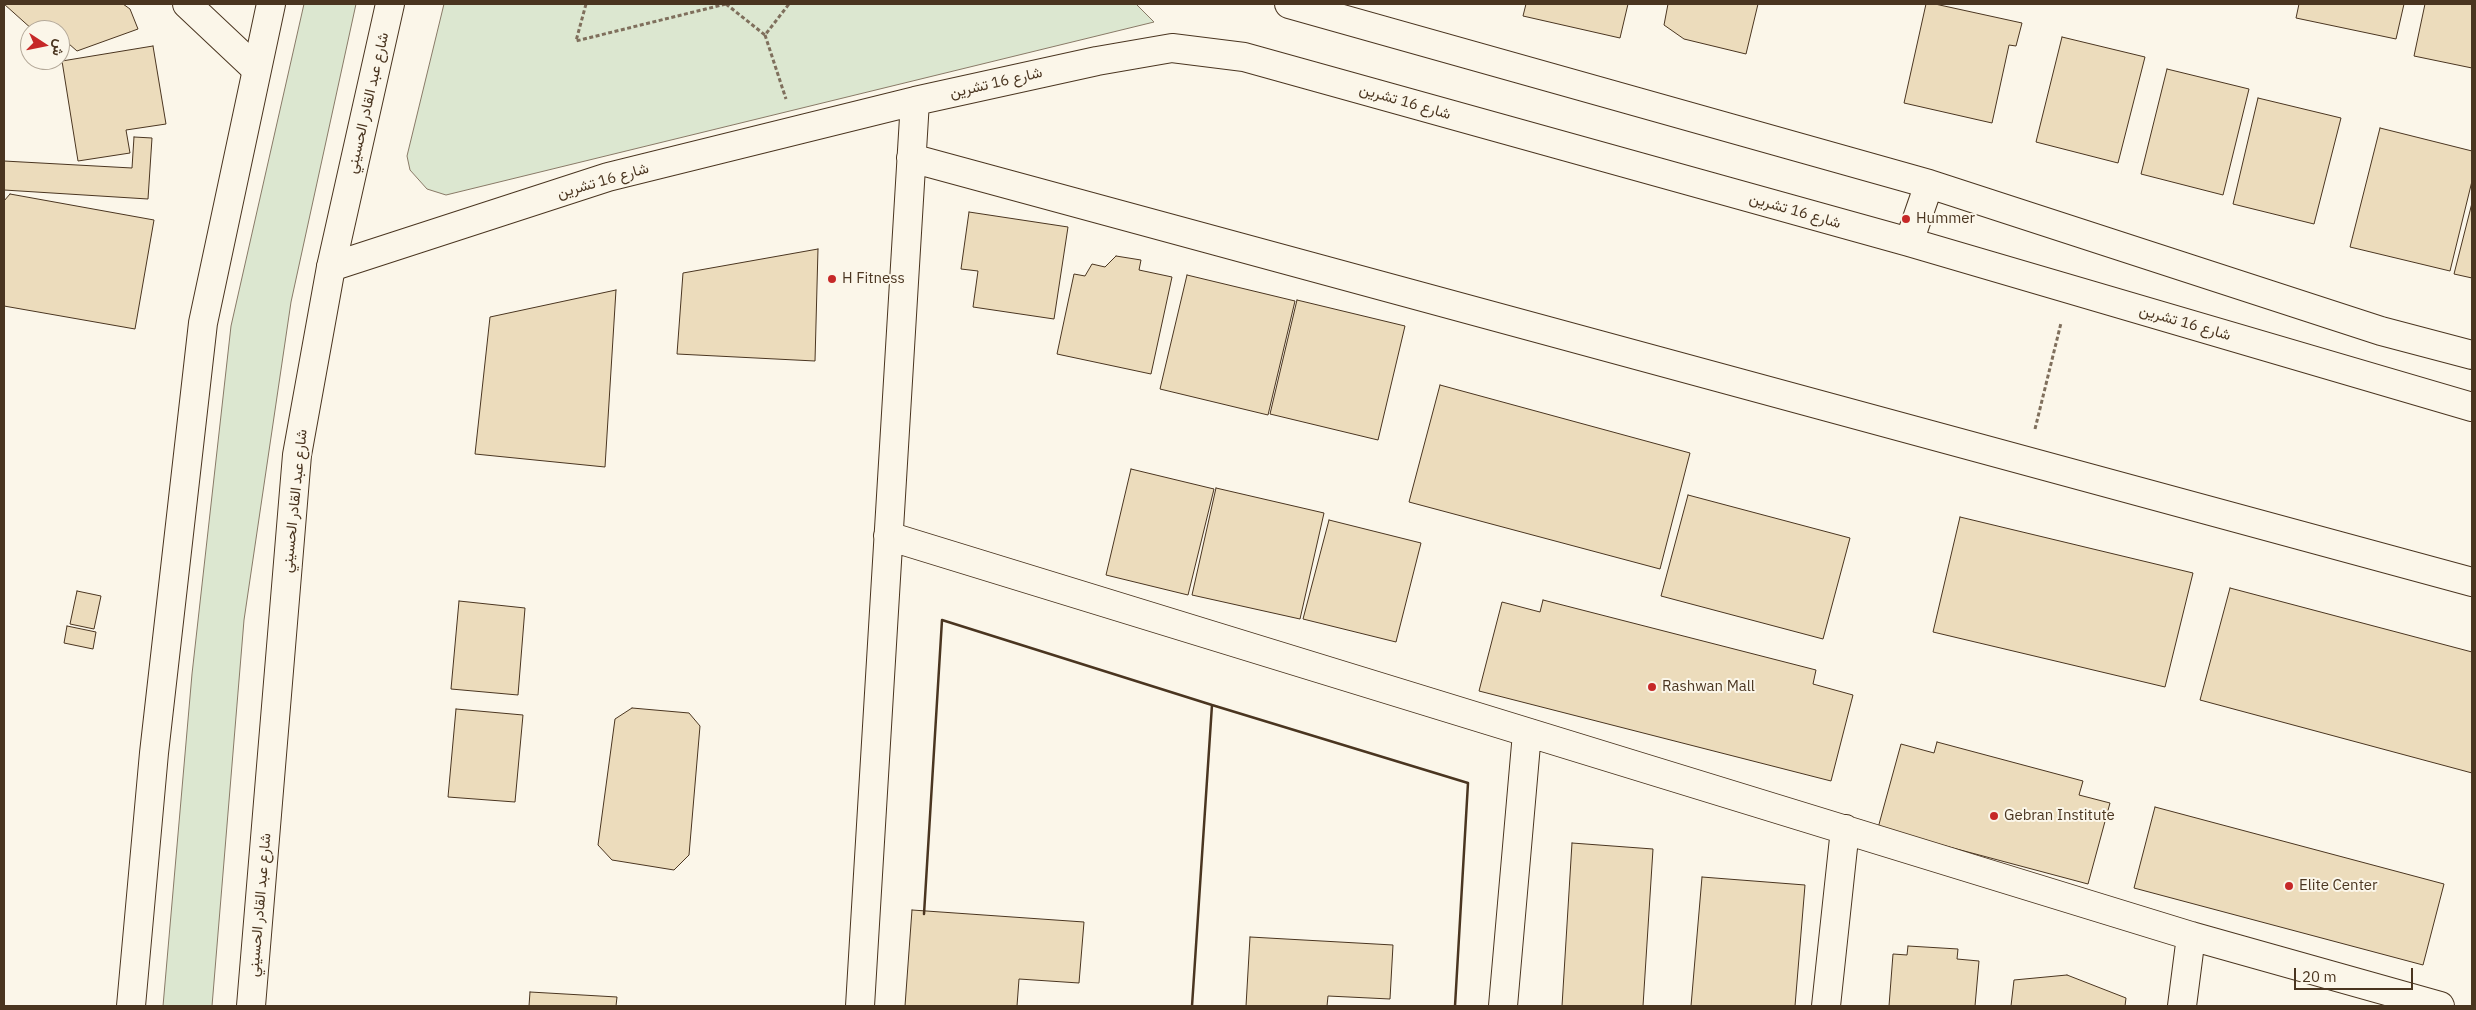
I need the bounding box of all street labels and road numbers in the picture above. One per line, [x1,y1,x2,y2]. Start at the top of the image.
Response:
street label: شارع عبد القادر الحسيني [343,31,393,175]
street label: شارع 16 تشرين [948,64,1044,102]
street label: شارع 16 تشرين [1357,80,1453,124]
street label: شارع 16 تشرين [555,159,651,203]
street label: شارع 16 تشرين [1747,189,1843,233]
street label: شارع 16 تشرين [2137,301,2233,345]
street label: شارع عبد القادر الحسيني [279,428,311,574]
street label: شارع عبد القادر الحسيني [245,832,275,978]

